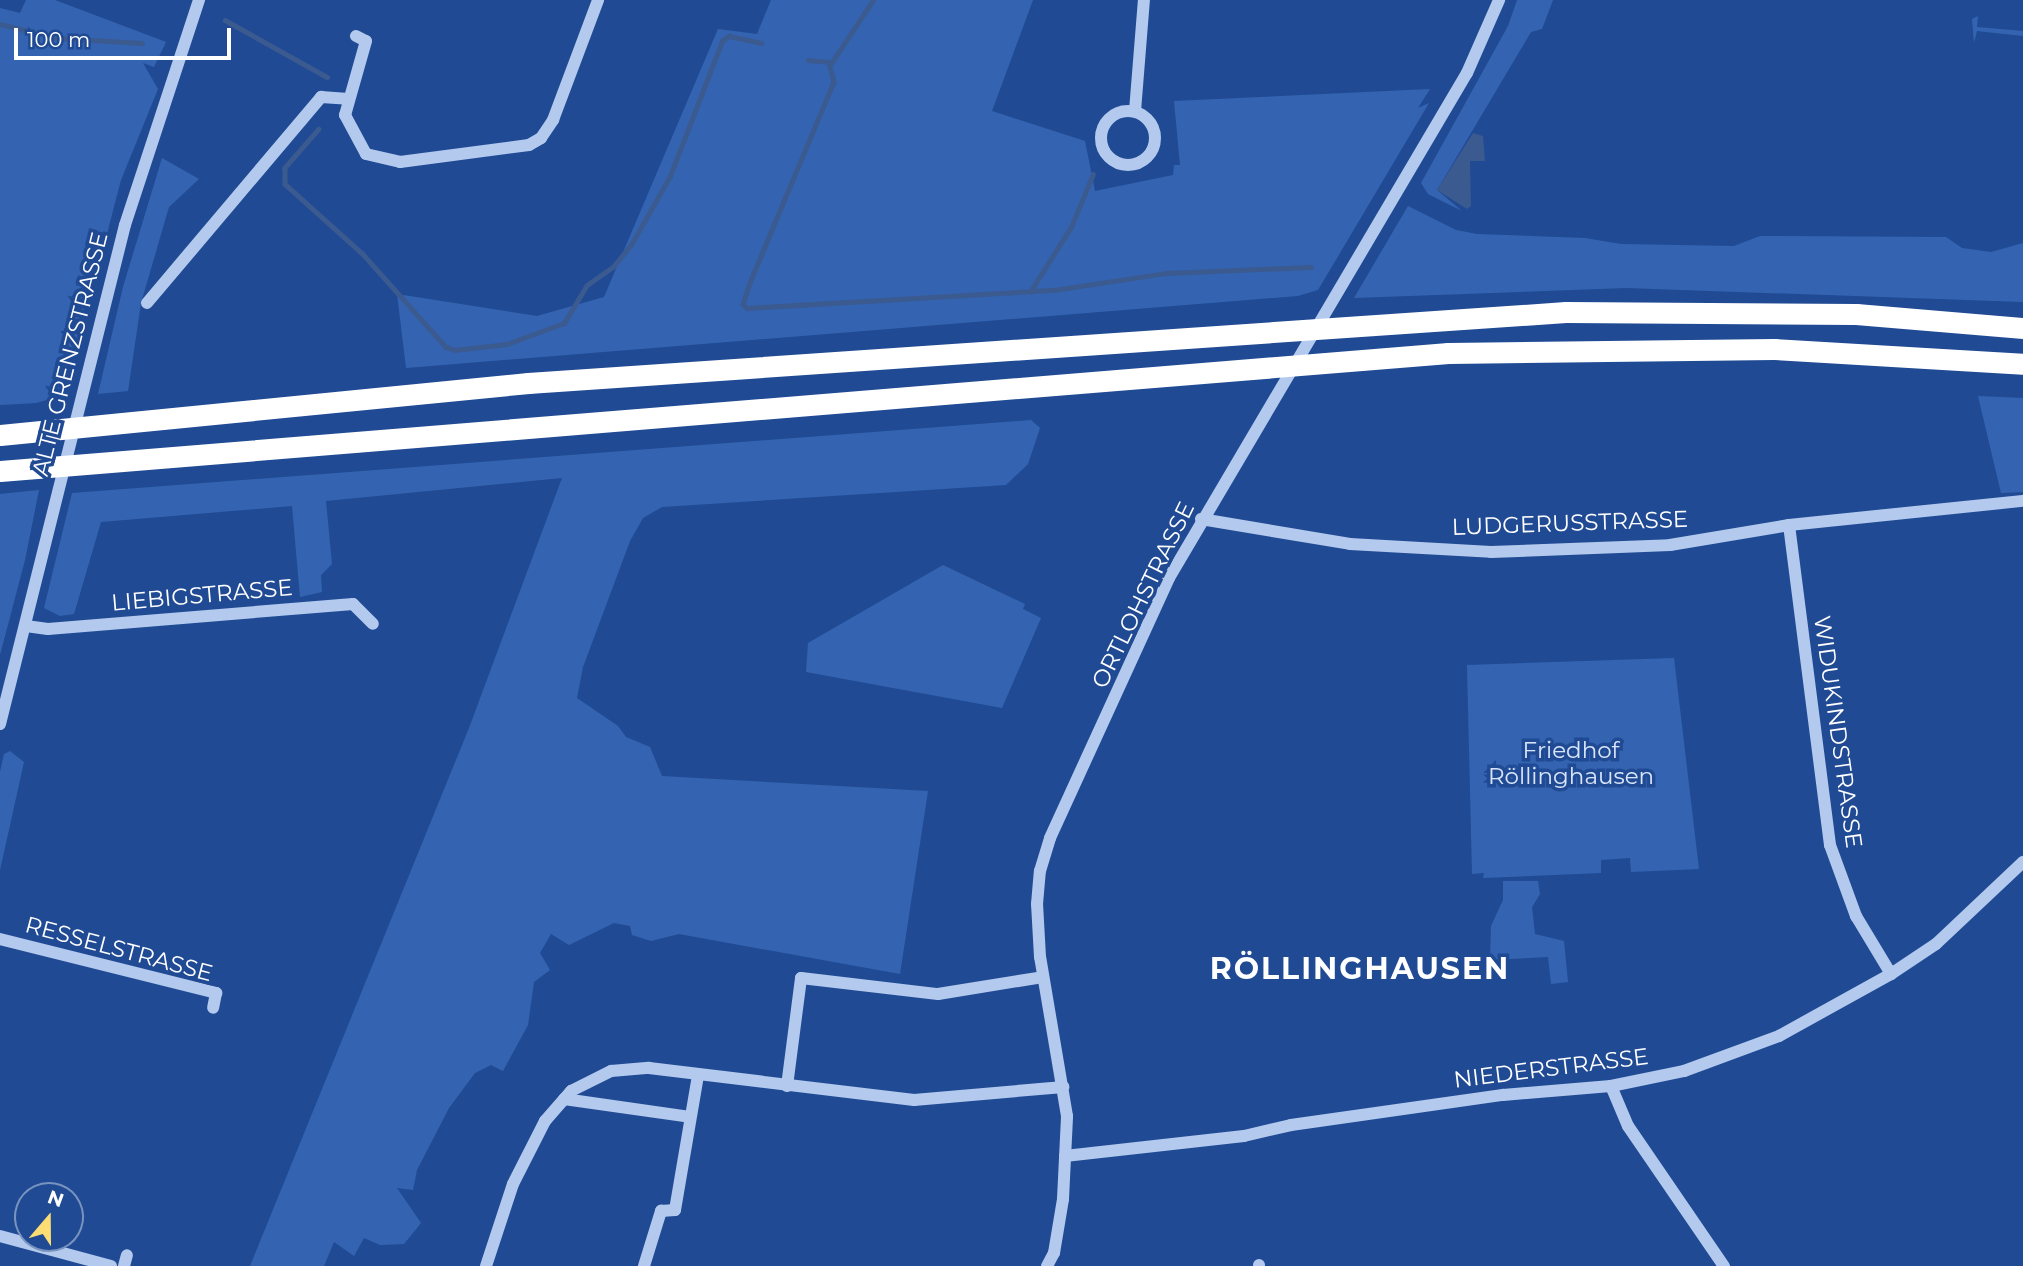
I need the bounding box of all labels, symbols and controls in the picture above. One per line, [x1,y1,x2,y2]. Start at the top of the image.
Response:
scale bar [18,14,234,58]
text: 100 m [27,27,90,52]
street label: ALTE GRENZSTRASSE [26,229,114,479]
street label: ORTLOHSTRASSE [1086,497,1200,693]
street label: LUDGERUSSTRASSE [1451,505,1689,541]
street label: LIEBIGSTRASSE [110,573,294,617]
street label: WIDUKINDSTRASSE [1808,614,1868,850]
park label: Friedhof Röllinghausen [1488,736,1654,790]
street label: RESSELSTRASSE [22,911,216,987]
district label: RÖLLINGHAUSEN [1211,951,1509,987]
street label: NIEDERSTRASSE [1452,1042,1650,1094]
north arrow [14,1182,84,1252]
text: N [45,1185,67,1212]

